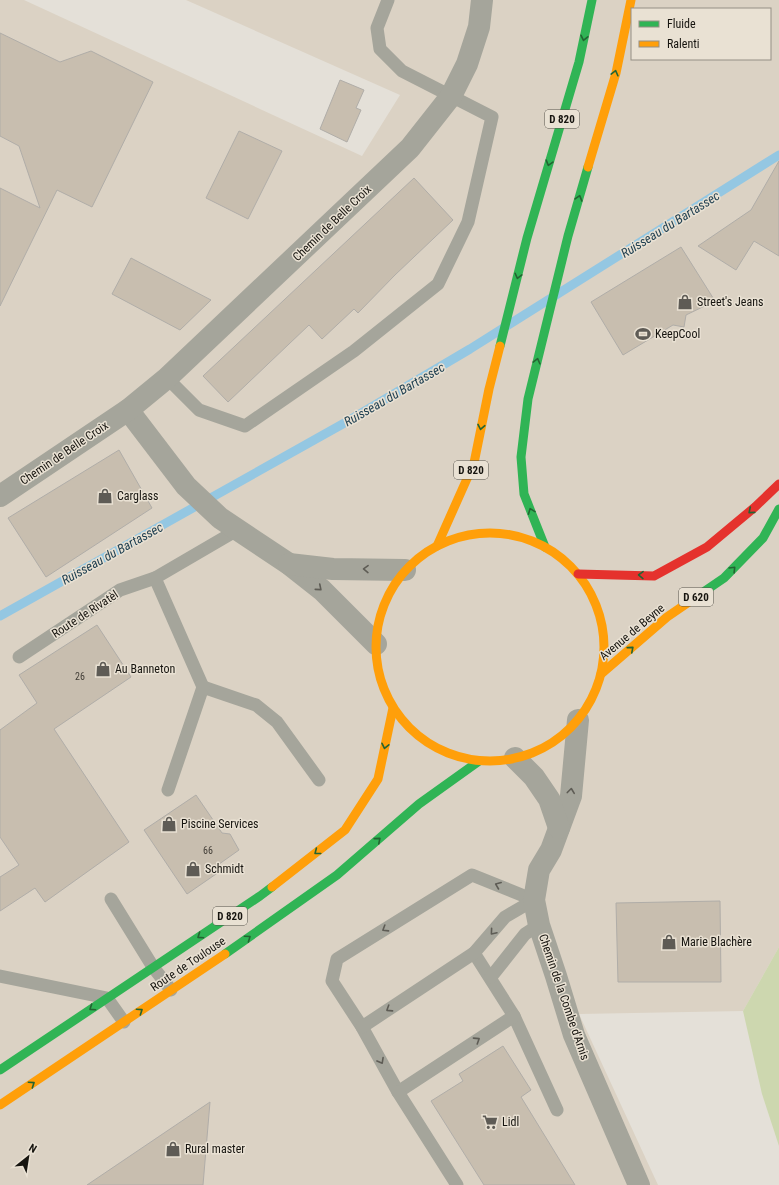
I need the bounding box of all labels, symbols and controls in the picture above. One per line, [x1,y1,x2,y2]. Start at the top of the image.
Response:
legend [631,8,771,60]
text: Fluide [667,17,696,31]
one-way arrow [580,35,588,41]
text: Ralenti [667,37,700,51]
one-way arrow [610,70,619,77]
road number: D 820 [545,110,579,128]
one-way arrow [545,160,554,167]
street label: Chemin de Belle Croix [290,182,374,264]
water label: Ruisseau du Bartassec [618,188,723,261]
one-way arrow [574,195,583,202]
one-way arrow [514,272,522,279]
shop icon: Street's Jeans [676,293,694,311]
place label: Street's Jeans [697,295,763,309]
sports icon: KeepCool [634,325,652,343]
place label: KeepCool [655,327,700,341]
one-way arrow [532,358,541,365]
water label: Ruisseau du Bartassec [341,359,447,429]
street label: Chemin de Belle Croix [17,418,111,488]
one-way arrow [478,424,486,430]
road number: D 820 [454,461,488,479]
shop icon: Carglass [96,487,114,505]
place label: Carglass [117,489,158,503]
one-way arrow [748,506,755,513]
one-way arrow [527,507,535,514]
water label: Ruisseau du Bartassec [59,519,166,588]
one-way arrow [363,565,369,574]
one-way arrow [728,566,736,574]
one-way arrow [638,571,644,580]
one-way arrow [315,584,322,591]
street label: Route de Rivatèl [49,587,121,641]
road number: D 620 [679,588,713,606]
street label: Avenue de Beyne [597,601,667,663]
one-way arrow [626,646,633,653]
shop icon: Au Banneton [94,660,112,678]
place label: Au Banneton [115,662,175,676]
house number: 26 [75,671,85,682]
one-way arrow [381,743,389,749]
one-way arrow [566,788,575,794]
shop icon: Piscine Services [160,815,178,833]
place label: Piscine Services [181,817,259,831]
one-way arrow [373,837,381,844]
house number: 66 [203,845,213,856]
one-way arrow [314,847,321,854]
shop icon: Schmidt [184,860,202,878]
place label: Schmidt [205,862,244,876]
one-way arrow [495,882,502,890]
road number: D 820 [213,907,247,925]
one-way arrow [382,924,389,931]
one-way arrow [490,927,497,934]
one-way arrow [197,931,204,939]
street label: Chemin de la Combe d'Arnis [536,932,592,1062]
shop icon: Marie Blachère [660,933,678,951]
street label: Route de Toulouse [148,934,228,994]
place label: Marie Blachère [681,935,752,949]
one-way arrow [243,936,250,943]
one-way arrow [89,1003,96,1011]
one-way arrow [386,1004,393,1012]
one-way arrow [136,1009,143,1016]
one-way arrow [473,1037,480,1045]
one-way arrow [376,1057,384,1064]
one-way arrow [28,1082,35,1089]
supermarket icon: Lidl [481,1113,499,1131]
place label: Lidl [502,1115,519,1129]
north arrow [8,1137,48,1177]
shop icon: Rural master [164,1140,182,1158]
text: N [27,1141,39,1156]
place label: Rural master [185,1142,245,1156]

